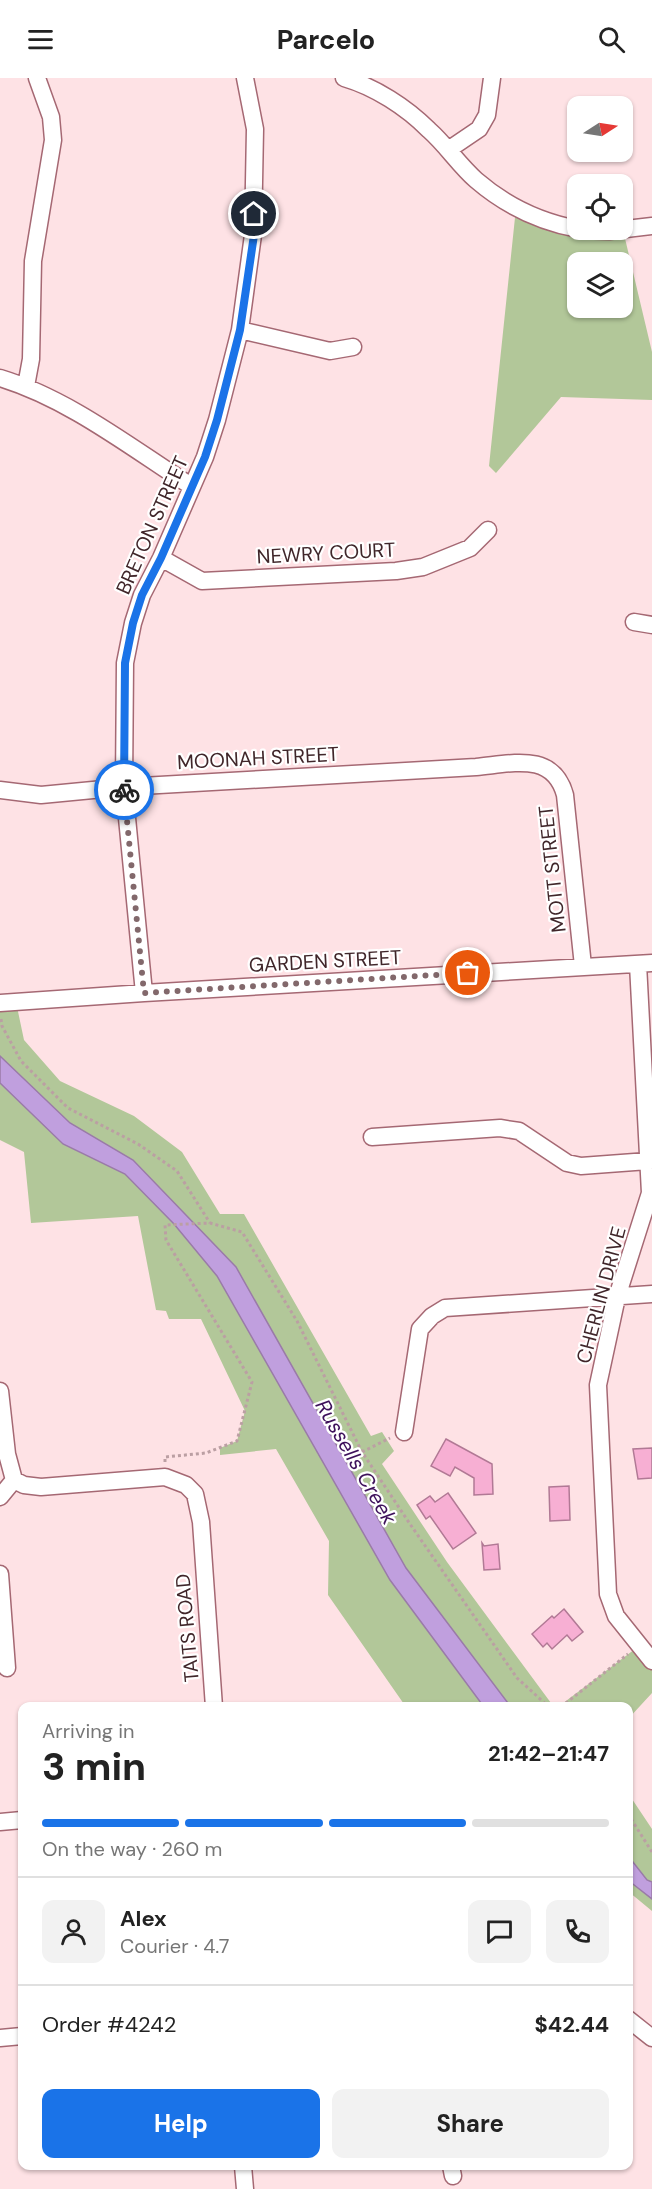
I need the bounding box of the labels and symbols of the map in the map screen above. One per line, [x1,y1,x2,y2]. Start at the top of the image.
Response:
north arrow [567,96,633,162]
pin [228,188,279,239]
street label: BRETON STREET [110,452,194,598]
street label: NEWRY COURT [256,536,396,570]
street label: MOONAH STREET [176,741,340,775]
courier [94,760,154,820]
street label: MOTT STREET [532,804,572,934]
street label: GARDEN STREET [248,944,402,978]
pin [442,947,493,998]
street label: CHERLIN DRIVE [570,1224,632,1366]
water label: Russells Creek [309,1394,403,1530]
street label: TAITS ROAD [169,1573,205,1683]

